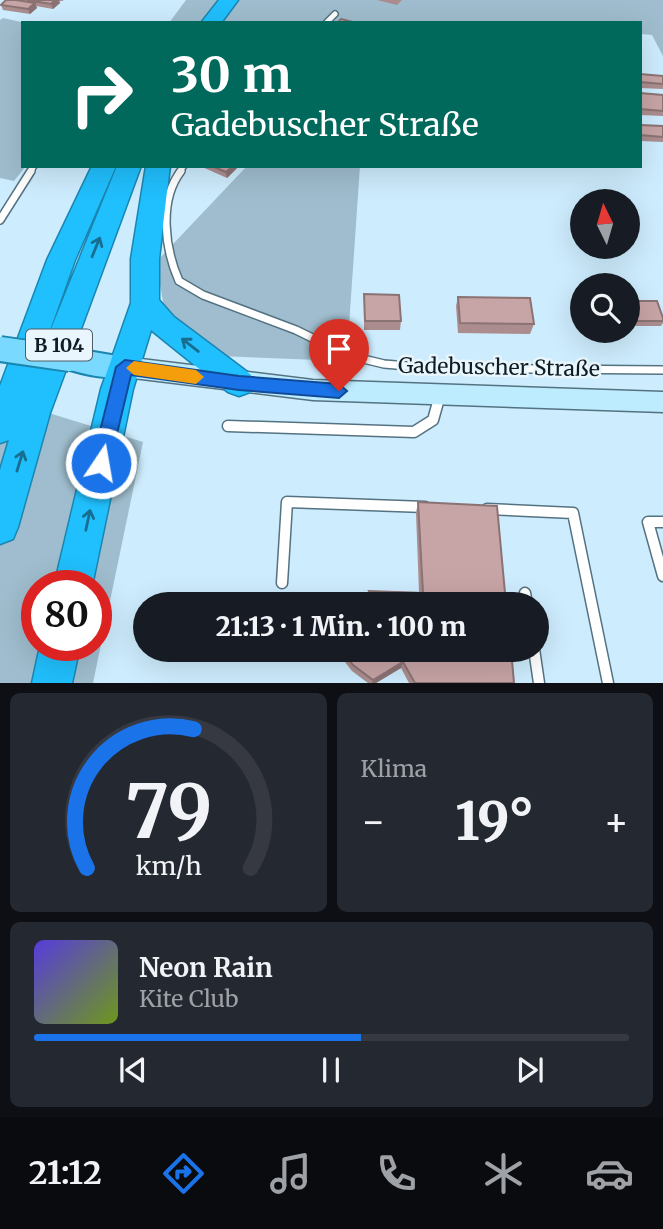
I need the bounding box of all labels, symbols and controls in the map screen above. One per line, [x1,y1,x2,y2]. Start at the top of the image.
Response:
text: 30 m [171,44,292,105]
icon: right [56,49,147,140]
text: Gadebuscher Straße [171,105,479,145]
north arrow [570,189,640,259]
map controls [570,189,640,343]
one-way arrow [90,237,103,258]
button: search [570,273,640,343]
pin [309,319,369,391]
road number: B 104 [26,330,92,360]
icon: arrive [320,330,358,368]
one-way arrow [181,338,200,353]
street label: Gadebuscher Straße [398,352,600,382]
position arrow [64,426,138,500]
one-way arrow [14,451,27,473]
one-way arrow [82,509,96,532]
speed limit sign: 80 [21,570,112,661]
text: 21:13 · 1 Min. · 100 m [216,610,466,643]
text: Klima [361,754,427,783]
text: 79 [125,767,212,859]
text: 19° [455,789,534,854]
text: − [361,798,386,845]
text: + [604,798,629,845]
text: km/h [135,850,201,882]
text: Neon Rain [139,951,273,984]
text: Kite Club [139,984,238,1013]
icon: previous [114,1051,152,1089]
icon: pause [312,1051,350,1089]
icon: next [511,1051,549,1089]
icon: directions [159,1149,208,1198]
icon: music [266,1149,315,1198]
icon: phone [372,1149,421,1198]
icon: climate [479,1149,528,1198]
icon: car [585,1149,634,1198]
text: 21:12 [29,1153,102,1193]

